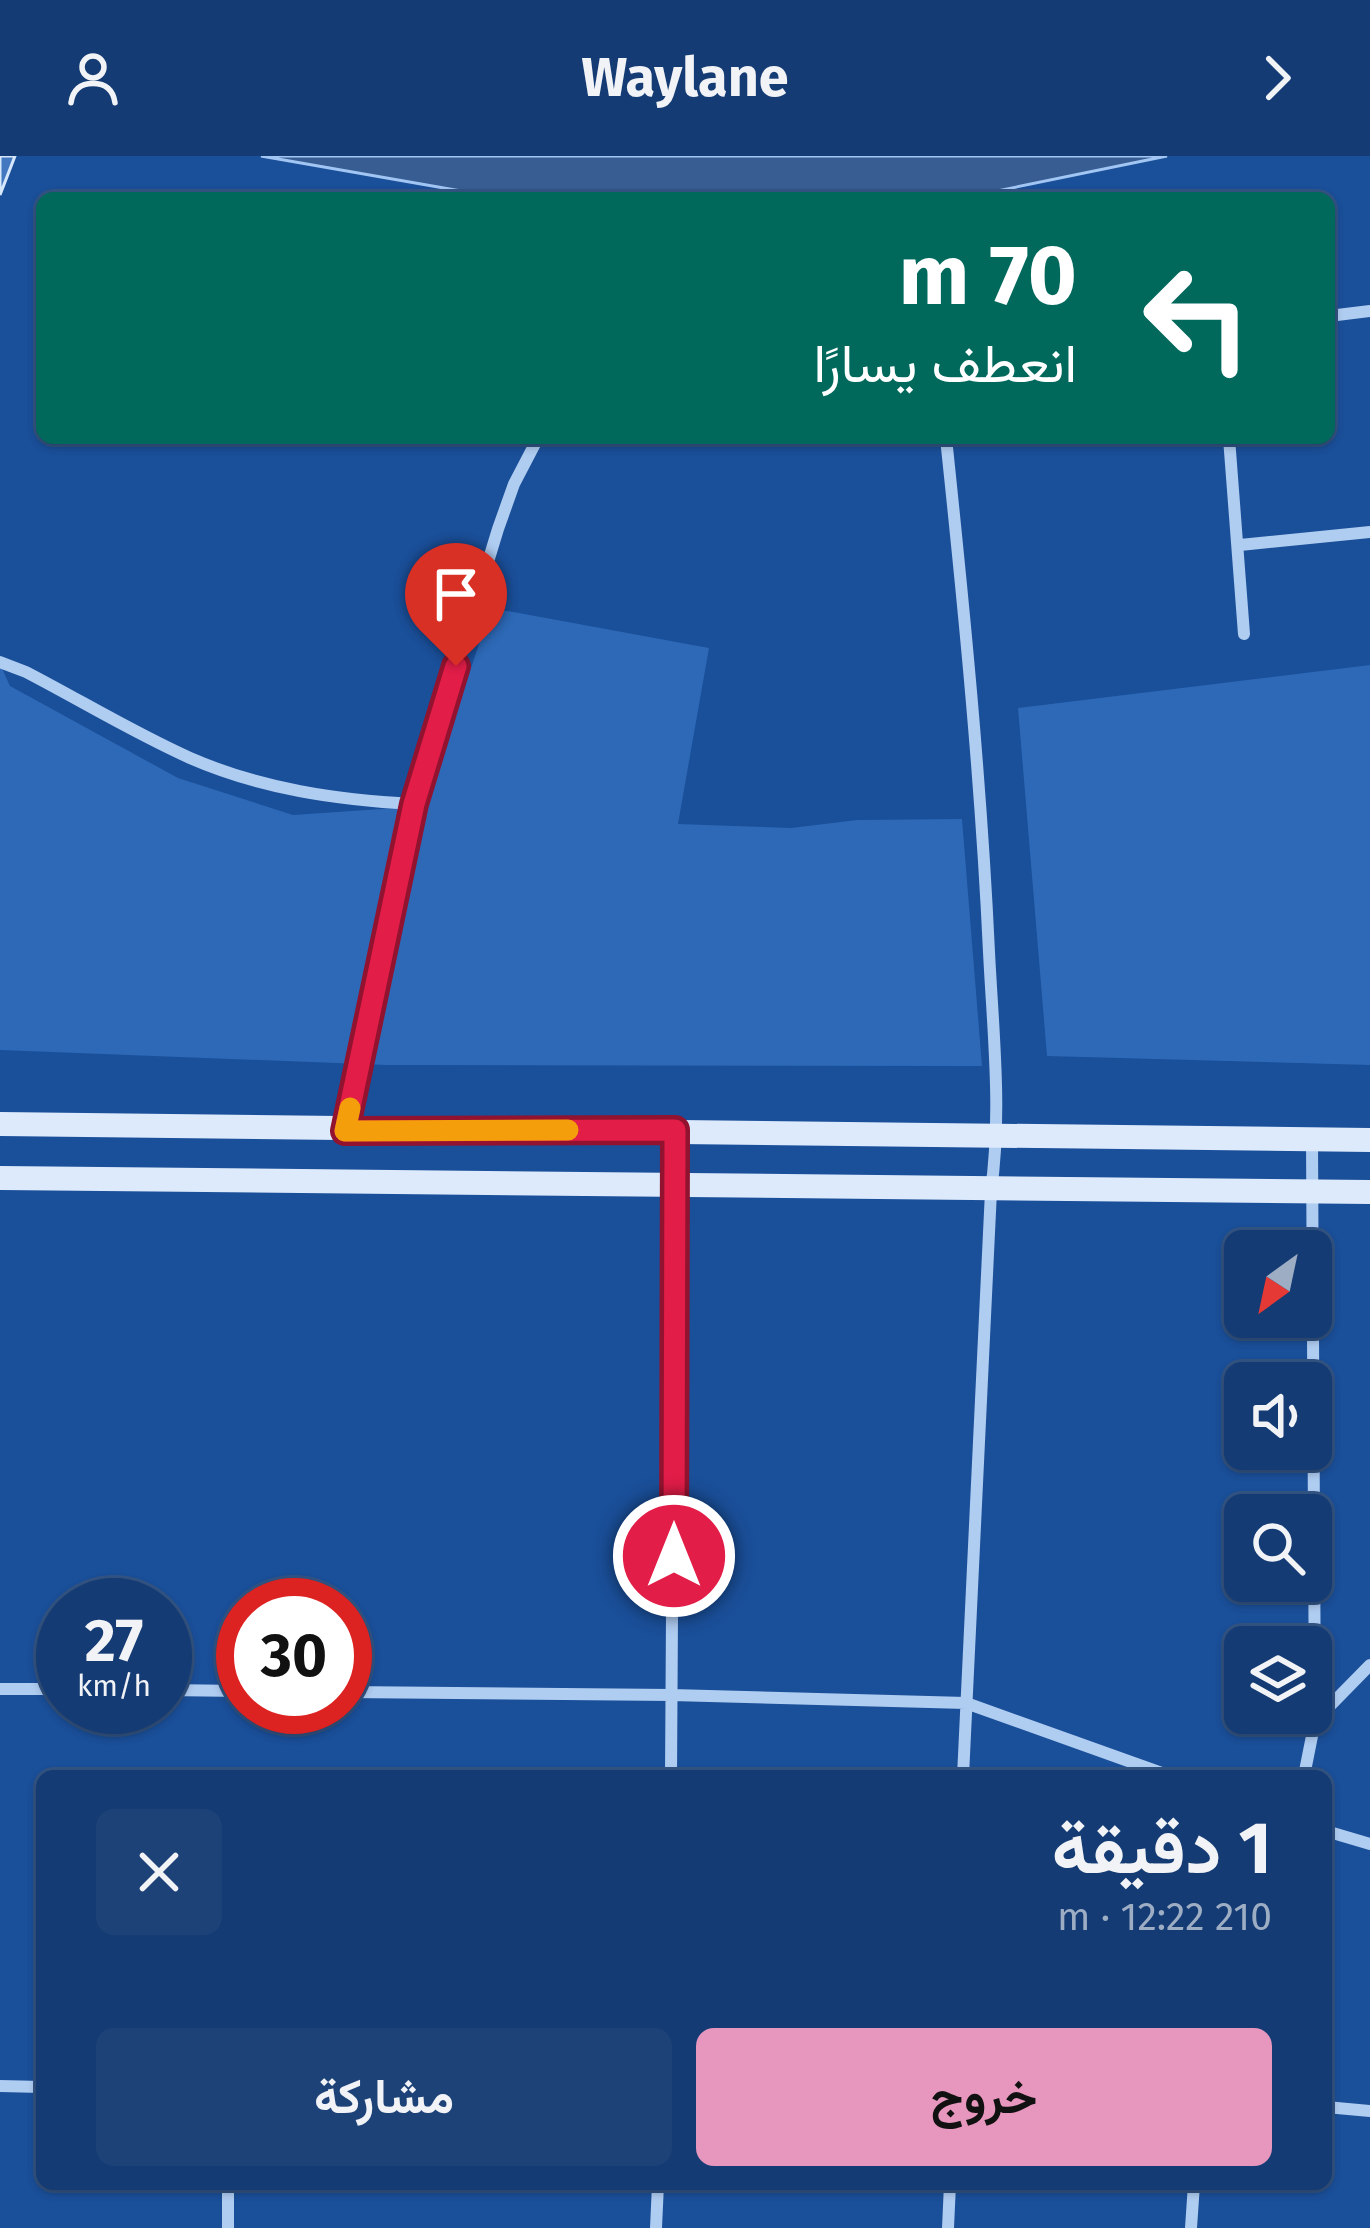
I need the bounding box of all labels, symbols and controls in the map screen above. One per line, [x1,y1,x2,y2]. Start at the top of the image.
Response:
icon: person [60,45,126,111]
icon: forward [1244,45,1310,111]
text: Waylane [581,46,789,110]
text: 70 m [899,225,1077,326]
icon: left [1119,240,1275,396]
text: انعطف يسارًا [813,332,1077,396]
pin [405,543,507,666]
icon: arrive [423,561,489,627]
north arrow [1224,1230,1332,1338]
map controls [1224,1230,1332,1734]
button: sound [1224,1362,1332,1470]
position arrow [611,1493,737,1619]
button: search [1224,1494,1332,1602]
speed limit sign: 30 [216,1578,372,1734]
text: 27 [85,1605,143,1677]
button: layers [1224,1626,1332,1734]
text: km/h [77,1668,151,1704]
text: 1 دقيقة [1052,1806,1272,1892]
button: close [96,1809,222,1935]
text: 210 m · 12:22 [1057,1894,1272,1940]
button: مشاركة [96,2028,672,2166]
button: خروج [696,2028,1272,2166]

